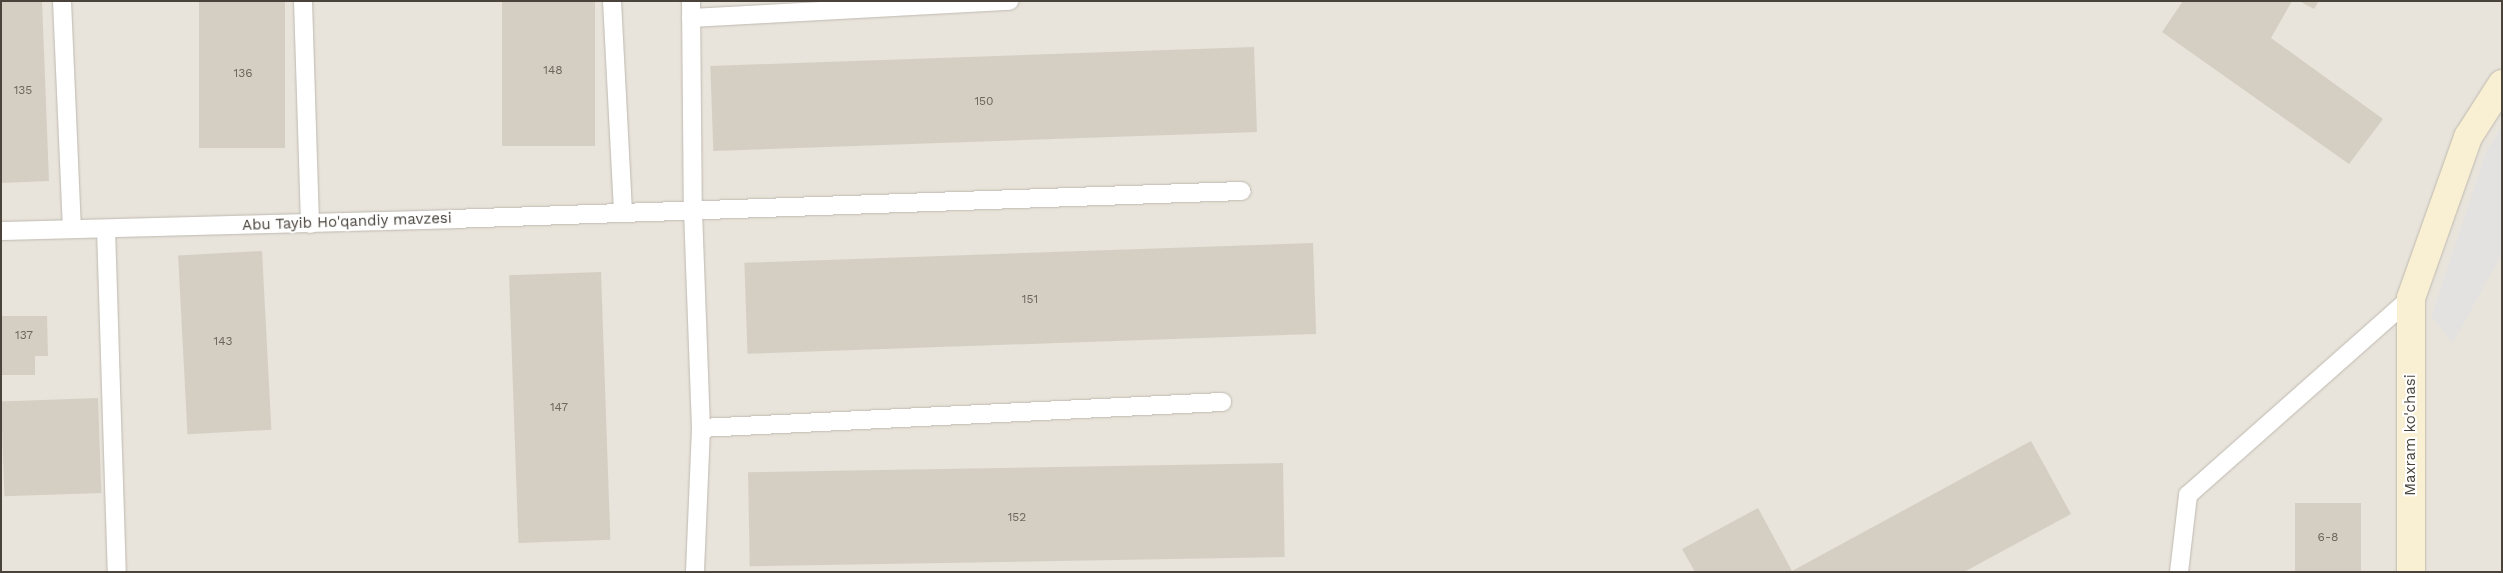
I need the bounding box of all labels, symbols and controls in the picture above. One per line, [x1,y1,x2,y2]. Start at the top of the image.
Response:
house number: 148 [543,64,563,78]
house number: 136 [234,67,252,81]
house number: 135 [14,84,32,98]
house number: 150 [974,95,994,109]
street label: Abu Tayib Ho'qandiy mavzesi [241,209,453,235]
house number: 151 [1022,293,1038,307]
house number: 137 [15,329,33,343]
house number: 143 [213,335,233,349]
street label: Maxram ko'chasi [2402,374,2420,496]
house number: 147 [550,401,568,415]
house number: 152 [1008,511,1026,525]
house number: 6-8 [2318,531,2338,545]

